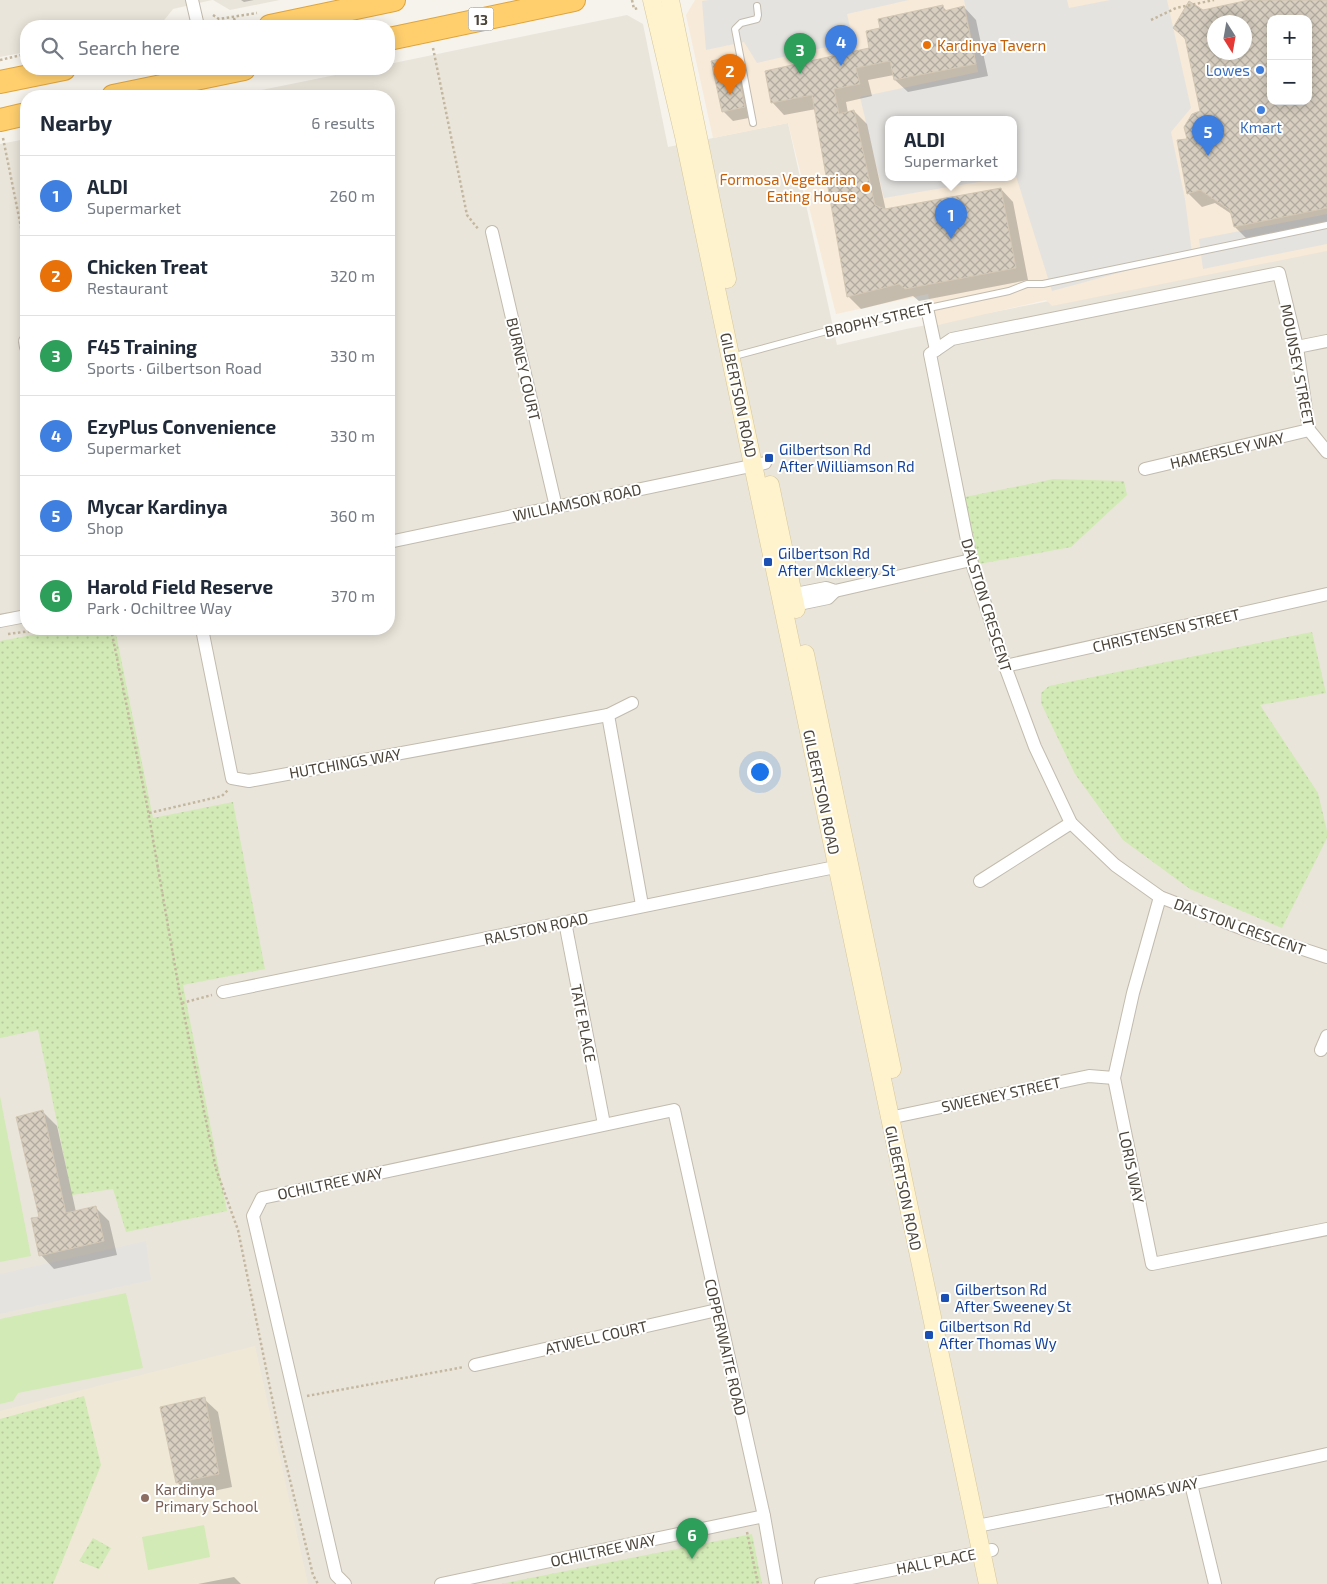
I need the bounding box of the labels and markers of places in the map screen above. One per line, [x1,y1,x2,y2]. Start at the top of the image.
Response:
pin: 4 [825,25,857,66]
pin: 3 [784,33,816,74]
place label: Kardinya Tavern [937,36,1046,54]
marker: Kardinya Tavern [921,39,933,51]
pin: 2 [714,54,746,95]
place label: Lowes [1206,61,1250,79]
marker: Lowes [1254,64,1266,76]
marker: Kmart [1255,104,1267,116]
pin: 5 [1192,115,1224,156]
place label: Kmart [1240,118,1282,136]
place label: Formosa Vegetarian Eating House [719,170,856,205]
marker: Formosa Vegetarian Eating House [860,182,872,194]
pin: 1 [935,198,967,239]
place label: Gilbertson Rd After Williamson Rd [779,440,915,475]
marker: Gilbertson Rd After Williamson Rd [763,452,775,464]
place label: Gilbertson Rd After Mckleery St [778,544,896,579]
marker: Gilbertson Rd After Mckleery St [762,556,774,568]
place label: Gilbertson Rd After Sweeney St [955,1280,1072,1315]
marker: Gilbertson Rd After Sweeney St [939,1292,951,1304]
place label: Gilbertson Rd After Thomas Wy [939,1317,1057,1352]
marker: Gilbertson Rd After Thomas Wy [923,1329,935,1341]
place label: Kardinya Primary School [155,1480,258,1515]
marker: Kardinya Primary School [139,1492,151,1504]
pin: 6 [676,1518,708,1559]

